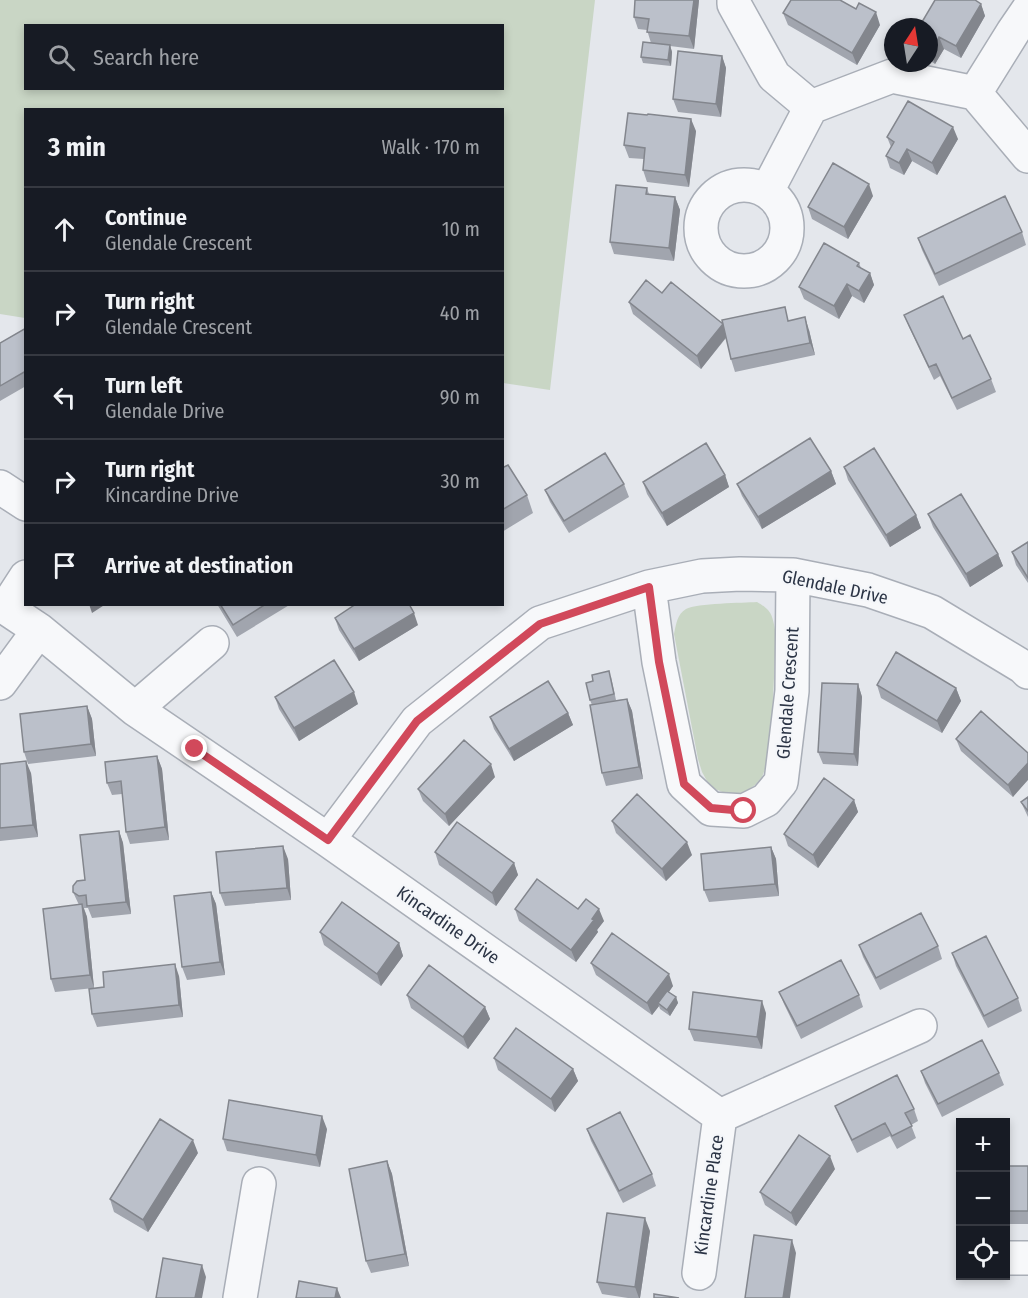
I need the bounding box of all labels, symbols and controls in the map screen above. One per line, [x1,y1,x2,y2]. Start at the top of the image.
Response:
north arrow [884,18,938,72]
search box [24,24,504,90]
icon: search [45,41,78,74]
text: Search here [93,44,199,71]
text: 3 min [48,132,106,163]
text: Walk · 170 m [382,135,480,159]
text: Continue [105,204,187,231]
icon: ahead [48,213,81,246]
text: 10 m [442,217,480,241]
text: Glendale Crescent [105,231,252,255]
text: Turn right [105,288,194,315]
icon: right [48,297,81,330]
text: 40 m [440,301,480,325]
text: Glendale Crescent [105,315,252,339]
text: Turn left [105,372,183,399]
icon: left [48,381,81,414]
text: 90 m [440,385,480,409]
text: Glendale Drive [105,399,224,423]
text: Turn right [105,456,194,483]
icon: right [48,465,81,498]
text: 30 m [440,469,480,493]
text: Kincardine Drive [105,483,239,507]
icon: arrive [48,549,81,582]
text: Arrive at destination [105,552,293,579]
street label: Glendale Drive [780,565,890,609]
street label: Glendale Crescent [772,626,804,760]
route end [181,735,207,761]
route start [730,797,756,823]
street label: Kincardine Drive [392,881,504,969]
map controls [956,1118,1010,1280]
button: + [956,1118,1010,1172]
street label: Kincardine Place [690,1133,728,1257]
button: − [956,1172,1010,1226]
button: locate [956,1226,1010,1280]

